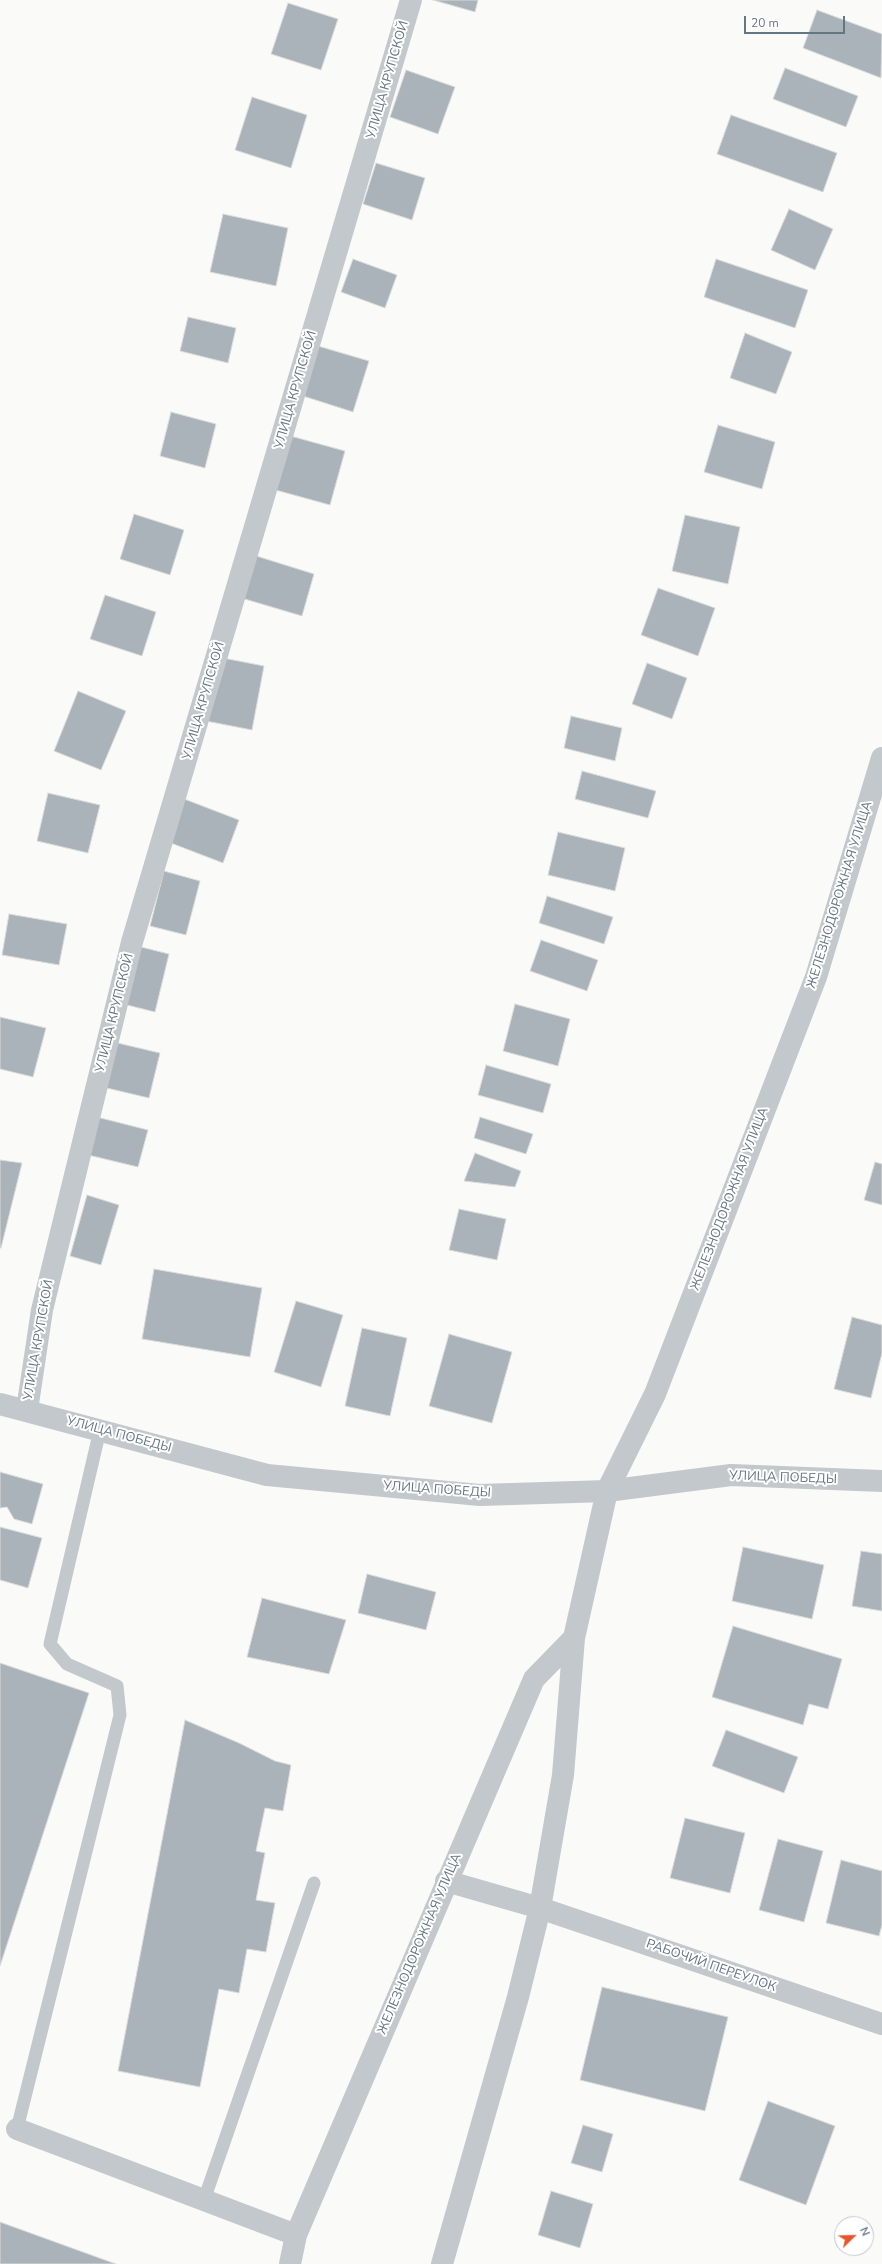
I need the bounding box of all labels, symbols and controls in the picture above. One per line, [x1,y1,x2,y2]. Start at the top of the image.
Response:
scale bar [746,8,847,34]
text: 20 m [751,15,779,31]
street label: УЛИЦА КРУПСКОЙ [364,19,412,141]
street label: УЛИЦА КРУПСКОЙ [272,329,320,451]
street label: УЛИЦА КРУПСКОЙ [180,640,228,762]
street label: ЖЕЛЕЗНОДОРОЖНАЯ УЛИЦА [804,800,876,990]
street label: УЛИЦА КРУПСКОЙ [93,952,137,1074]
street label: ЖЕЛЕЗНОДОРОЖНАЯ УЛИЦА [688,1105,772,1293]
street label: УЛИЦА КРУПСКОЙ [21,1279,57,1401]
street label: УЛИЦА ПОБЕДЫ [65,1414,173,1456]
street label: УЛИЦА ПОБЕДЫ [729,1468,837,1488]
street label: УЛИЦА ПОБЕДЫ [383,1478,491,1502]
street label: ЖЕЛЕЗНОДОРОЖНАЯ УЛИЦА [375,1851,465,2037]
street label: РАБОЧИЙ ПЕРЕУЛОК [644,1936,778,1996]
north arrow [834,2216,874,2256]
text: N [856,2225,873,2238]

